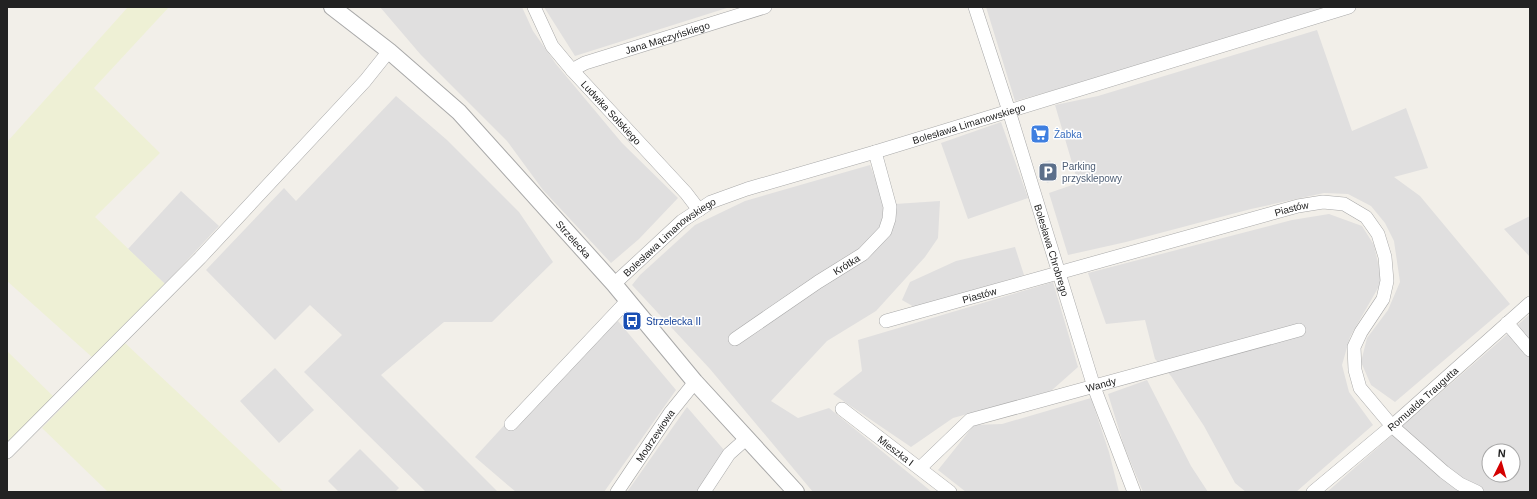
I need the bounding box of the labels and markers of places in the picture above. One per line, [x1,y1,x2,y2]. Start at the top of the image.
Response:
supermarket icon: Żabka [1029,123,1051,145]
place label: Żabka [1054,128,1082,140]
parking icon: Parking przysklepowy [1037,161,1059,183]
place label: Parking przysklepowy [1062,161,1122,184]
bus stop icon: Strzelecka II [621,310,643,332]
place label: Strzelecka II [646,316,701,327]

